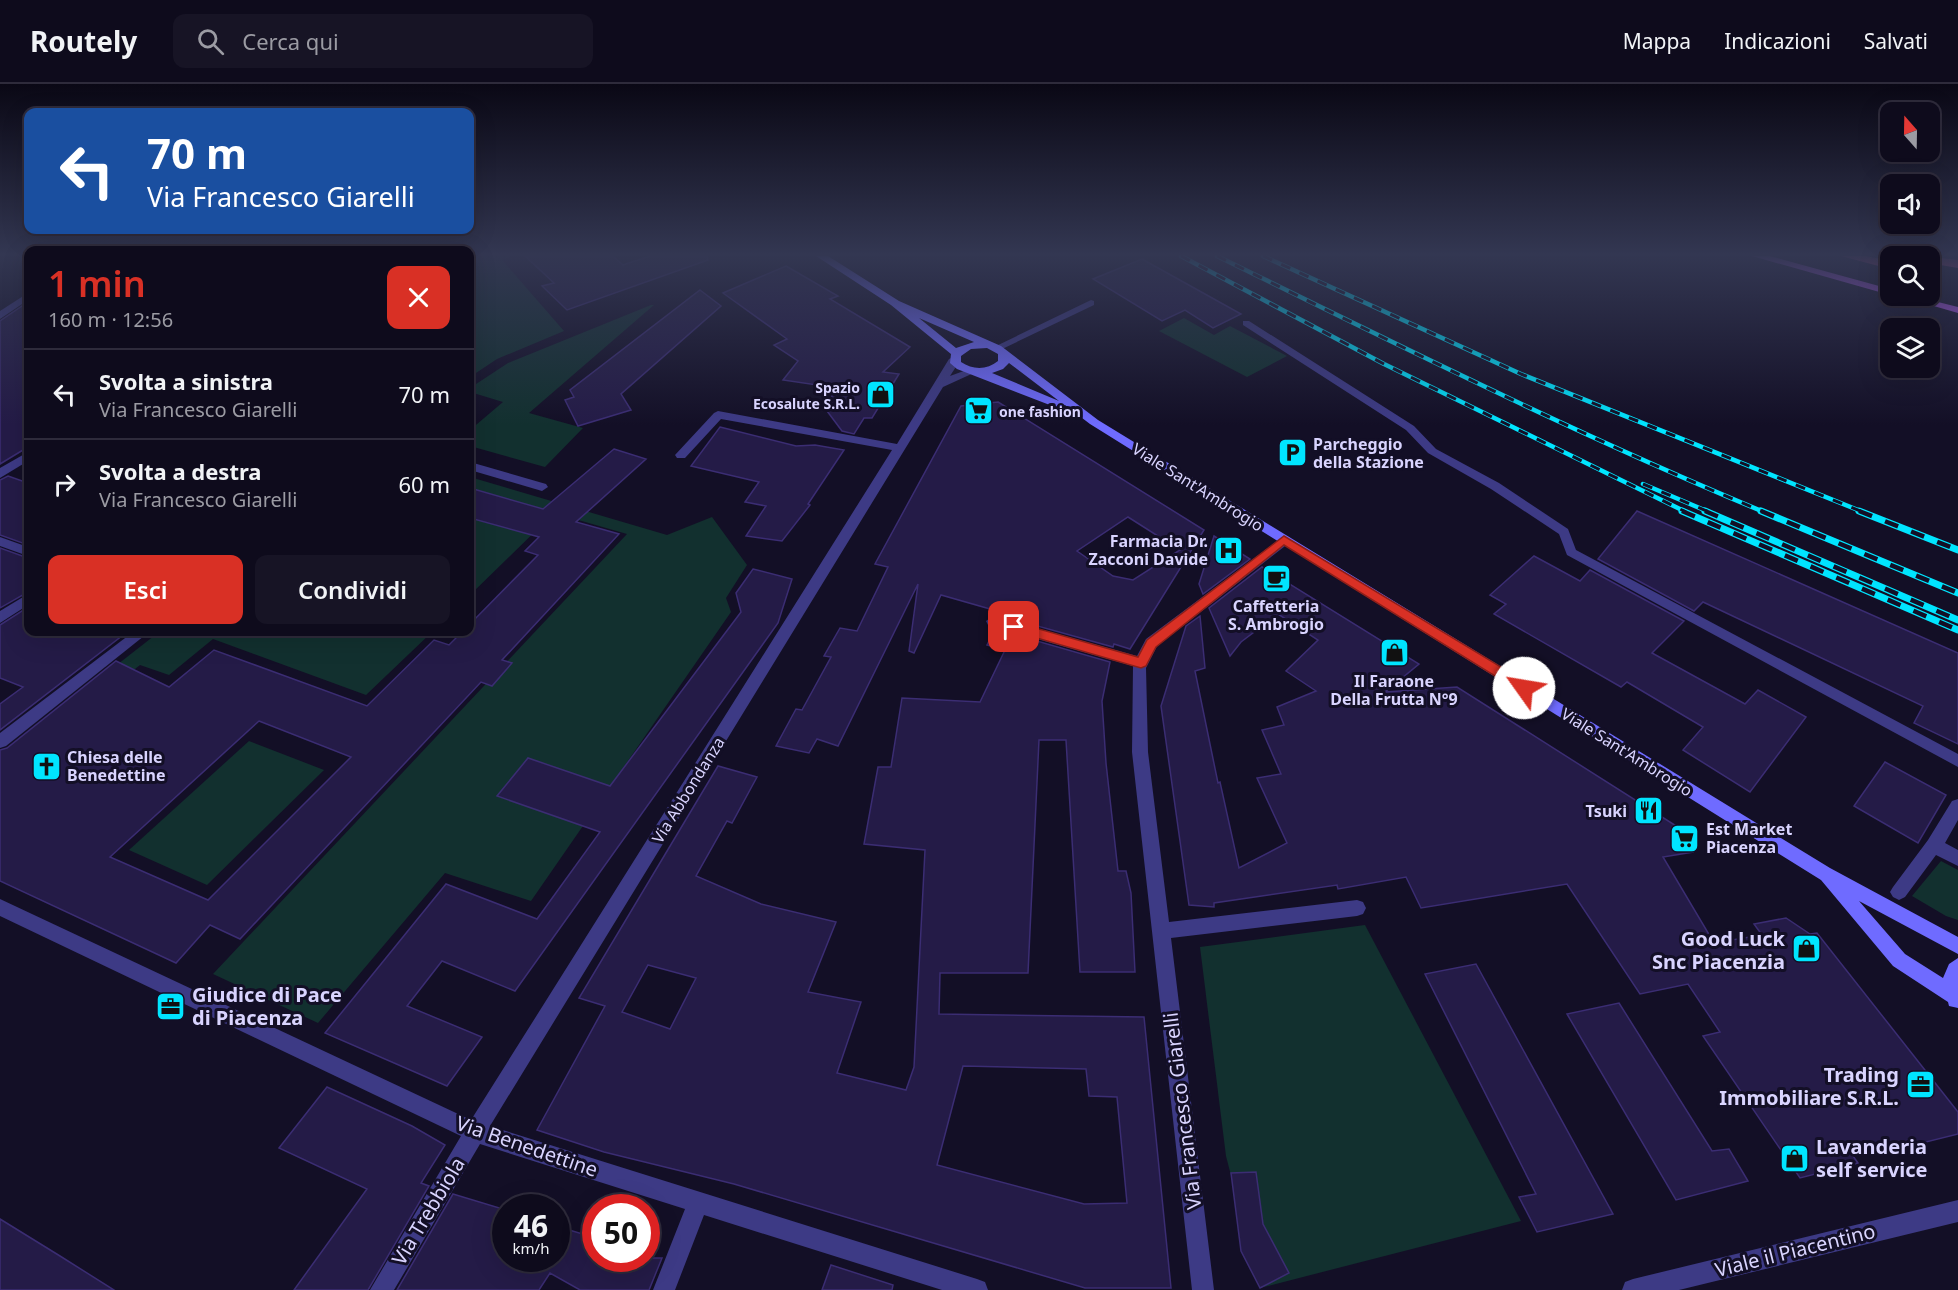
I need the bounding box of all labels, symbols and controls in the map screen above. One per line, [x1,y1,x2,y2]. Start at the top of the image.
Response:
search box [173,14,593,68]
text: Routely [30,22,137,60]
icon: search [194,25,227,58]
text: Cerca qui [242,26,339,56]
text: Mappa [1623,27,1691,55]
text: Indicazioni [1724,27,1831,55]
text: Salvati [1864,27,1928,55]
north arrow [1880,102,1940,162]
map controls [1880,102,1940,378]
text: 70 m [147,124,247,181]
icon: left [48,132,126,210]
button: sound [1880,174,1940,234]
text: Via Francesco Giarelli [147,178,415,215]
button: search [1880,246,1940,306]
text: 1 min [48,259,146,308]
button: close [387,266,450,329]
text: 160 m · 12:56 [48,306,173,333]
button: layers [1880,318,1940,378]
text: Svolta a sinistra [99,366,273,396]
icon: left [48,378,81,411]
place label: Spazio Ecosalute S.R.L. [753,378,860,413]
text: 70 m [399,379,450,409]
shop icon: Spazio Ecosalute S.R.L. [865,379,897,411]
supermarket icon: one fashion [962,395,994,427]
text: Via Francesco Giarelli [99,396,297,423]
place label: one fashion [999,402,1081,421]
place label: Parcheggio della Stazione [1313,433,1424,473]
parking icon: Parcheggio della Stazione [1276,437,1308,469]
street label: Viale Sant'Ambrogio [1128,438,1268,536]
text: Svolta a destra [99,456,262,486]
icon: right [48,468,81,501]
text: 60 m [399,469,450,499]
text: Via Francesco Giarelli [99,486,297,513]
place label: Farmacia Dr. Zacconi Davide [1088,530,1208,570]
hospital icon: Farmacia Dr. Zacconi Davide [1213,534,1245,566]
button: Esci [48,555,243,624]
button: Condividi [255,555,450,624]
cafe icon: Caffetteria S. Ambrogio [1260,562,1292,594]
place label: Caffetteria S. Ambrogio [1228,595,1324,635]
pin [988,601,1039,652]
icon: arrive [997,610,1030,643]
shop icon: Il Faraone Della Frutta N°9 [1378,637,1410,669]
position arrow [1492,656,1556,720]
place label: Il Faraone Della Frutta N°9 [1330,670,1458,710]
street label: Viale Sant'Ambrogio [1557,703,1697,801]
street label: Via Abbondanza [646,733,730,847]
place label: Chiesa delle Benedettine [67,746,165,786]
church icon: Chiesa delle Benedettine [30,750,62,782]
restaurant icon: Tsuki [1632,795,1664,827]
place label: Tsuki [1586,800,1627,822]
place label: Est Market Piacenza [1706,818,1792,858]
supermarket icon: Est Market Piacenza [1669,822,1701,854]
place label: Good Luck Snc Piacenzia [1652,925,1786,975]
shop icon: Good Luck Snc Piacenzia [1790,933,1822,965]
place label: Giudice di Pace di Piacenza [192,981,342,1031]
office icon: Giudice di Pace di Piacenza [155,990,187,1022]
street label: Via Francesco Giarelli [1157,1011,1207,1211]
place label: Trading Immobiliare S.R.L. [1719,1061,1899,1111]
office icon: Trading Immobiliare S.R.L. [1904,1069,1936,1101]
street label: Via Benedettine [452,1109,602,1183]
place label: Lavanderia self service [1816,1133,1928,1183]
shop icon: Lavanderia self service [1779,1142,1811,1174]
street label: Via Trebbiola [385,1152,471,1270]
speed limit sign: 50 [582,1194,660,1272]
text: 46 [514,1205,548,1246]
street label: Viale il Piacentino [1712,1217,1878,1283]
text: km/h [513,1238,549,1258]

